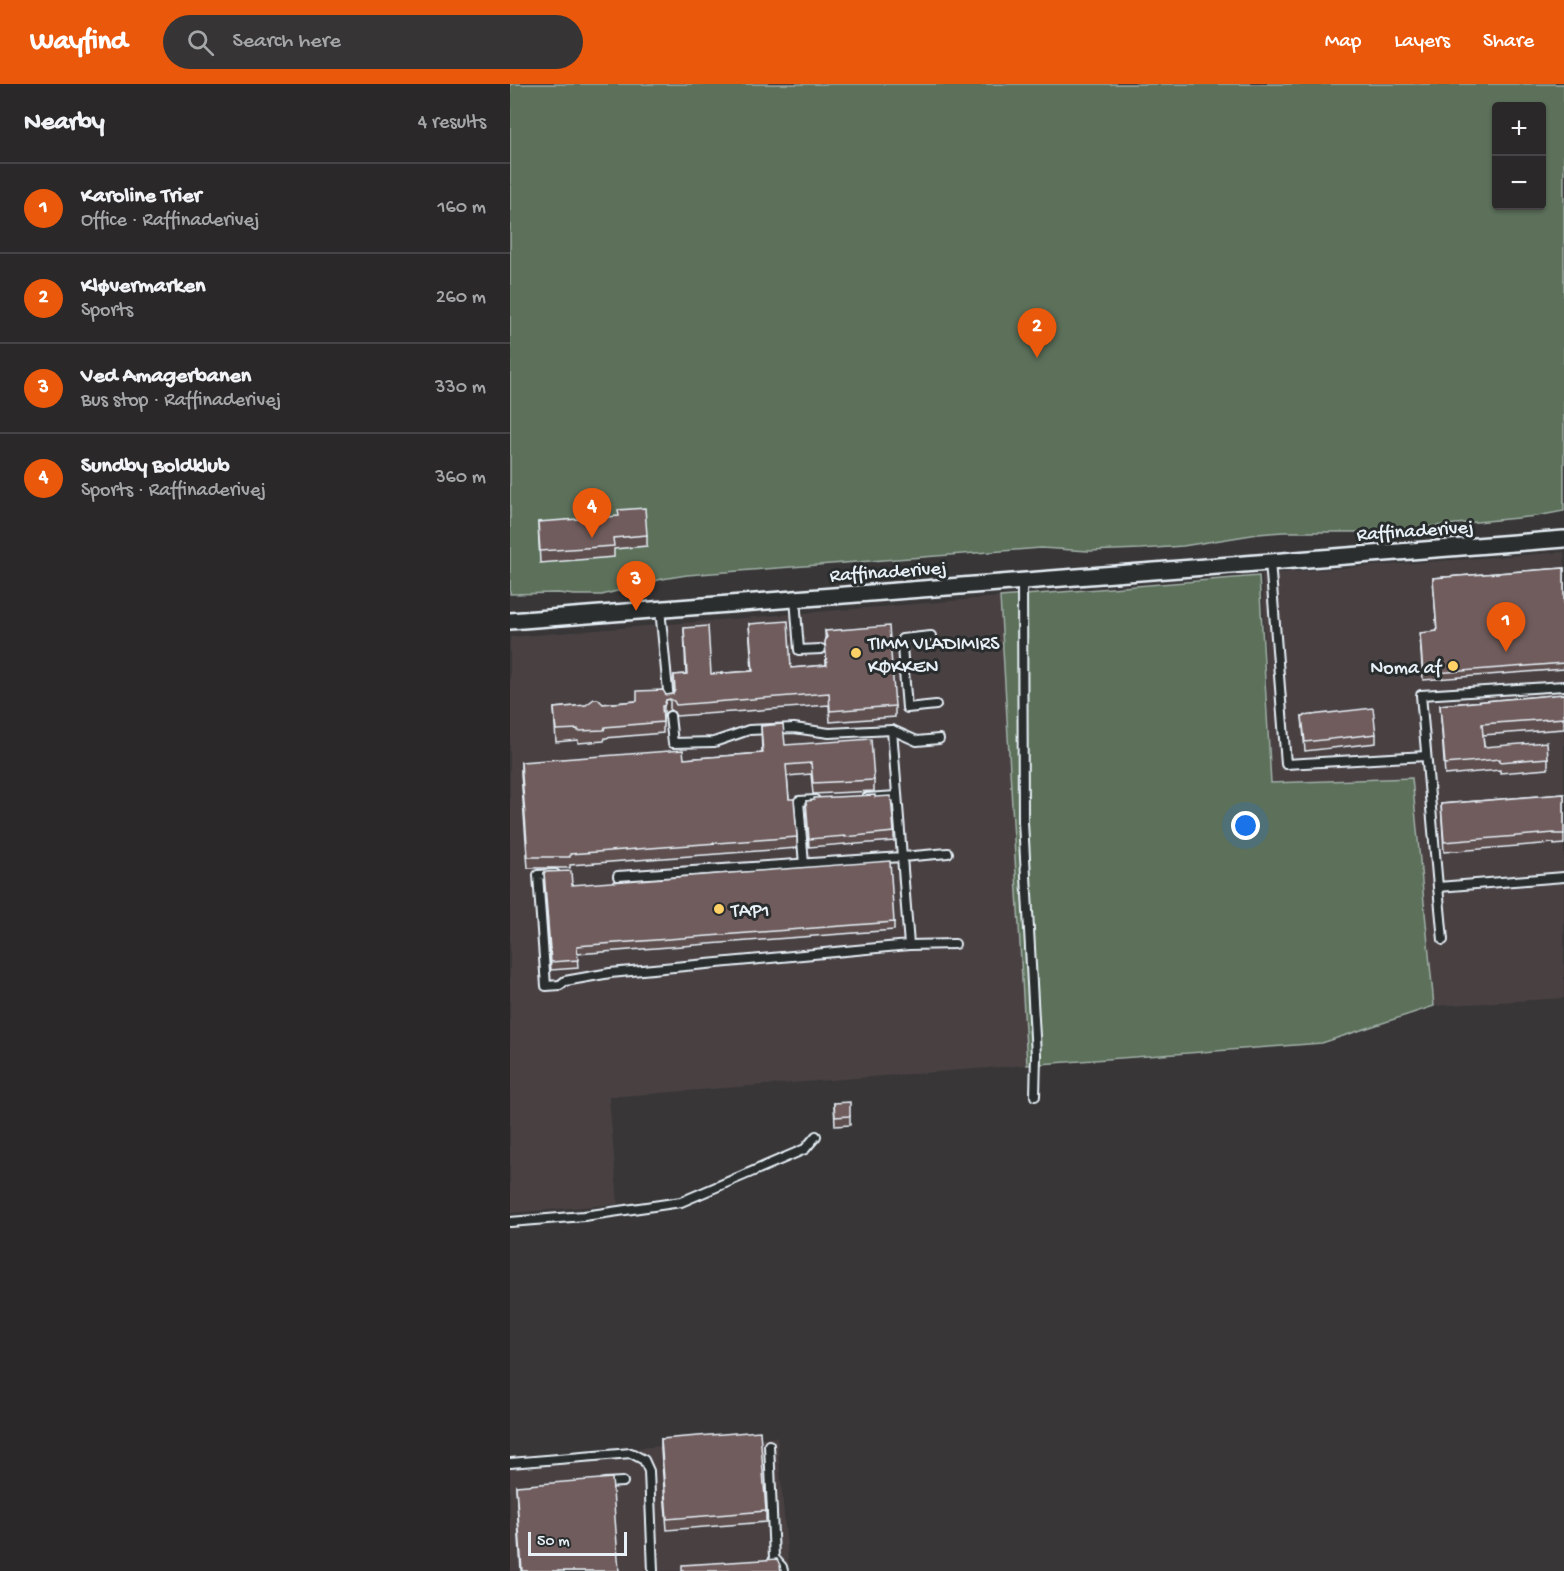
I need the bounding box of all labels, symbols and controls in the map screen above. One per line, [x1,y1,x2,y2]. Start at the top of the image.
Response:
search box [163,15,583,69]
text: Wayfind [30,26,127,59]
icon: search [184,26,217,59]
text: Search here [232,29,341,55]
text: Map [1325,30,1361,55]
text: Layers [1394,30,1450,55]
text: Share [1483,30,1534,55]
map controls [1492,102,1546,210]
button: + [1492,102,1546,156]
text: Nearby [24,108,105,139]
text: 4 results [418,112,486,135]
button: − [1492,156,1546,210]
text: Karoline Trier [81,184,201,210]
text: 1 [39,197,48,220]
text: 160 m [437,197,486,220]
text: Office · Raffinaderivej [81,210,260,233]
text: Kløvermarken [81,274,205,300]
text: 2 [39,287,48,310]
text: 260 m [436,287,486,310]
text: Sports [81,300,133,323]
pin: 2 [1018,308,1056,358]
text: Ved Amagerbanen [81,364,251,390]
text: 3 [38,377,49,400]
text: 330 m [435,377,486,400]
text: Bus stop · Raffinaderivej [81,390,281,413]
text: Sundby Boldklub [81,454,230,480]
text: 4 [39,467,48,490]
text: 360 m [435,467,486,490]
text: Sports · Raffinaderivej [81,480,266,503]
pin: 4 [572,488,611,538]
street label: Raffinaderivej [1356,517,1474,548]
street label: Raffinaderivej [829,558,947,589]
pin: 3 [616,562,656,611]
pin: 1 [1486,602,1526,652]
place label: TIMM VLADIMIRS KØKKEN [867,634,1000,680]
marker: TIMM VLADIMIRS KØKKEN [849,646,863,660]
place label: Noma af [1370,658,1443,681]
marker: Noma af [1446,659,1460,673]
your location [1231,811,1260,840]
place label: TAP1 [730,901,770,924]
marker: TAP1 [712,902,726,916]
scale bar [528,1529,627,1556]
text: 50 m [537,1533,570,1552]

